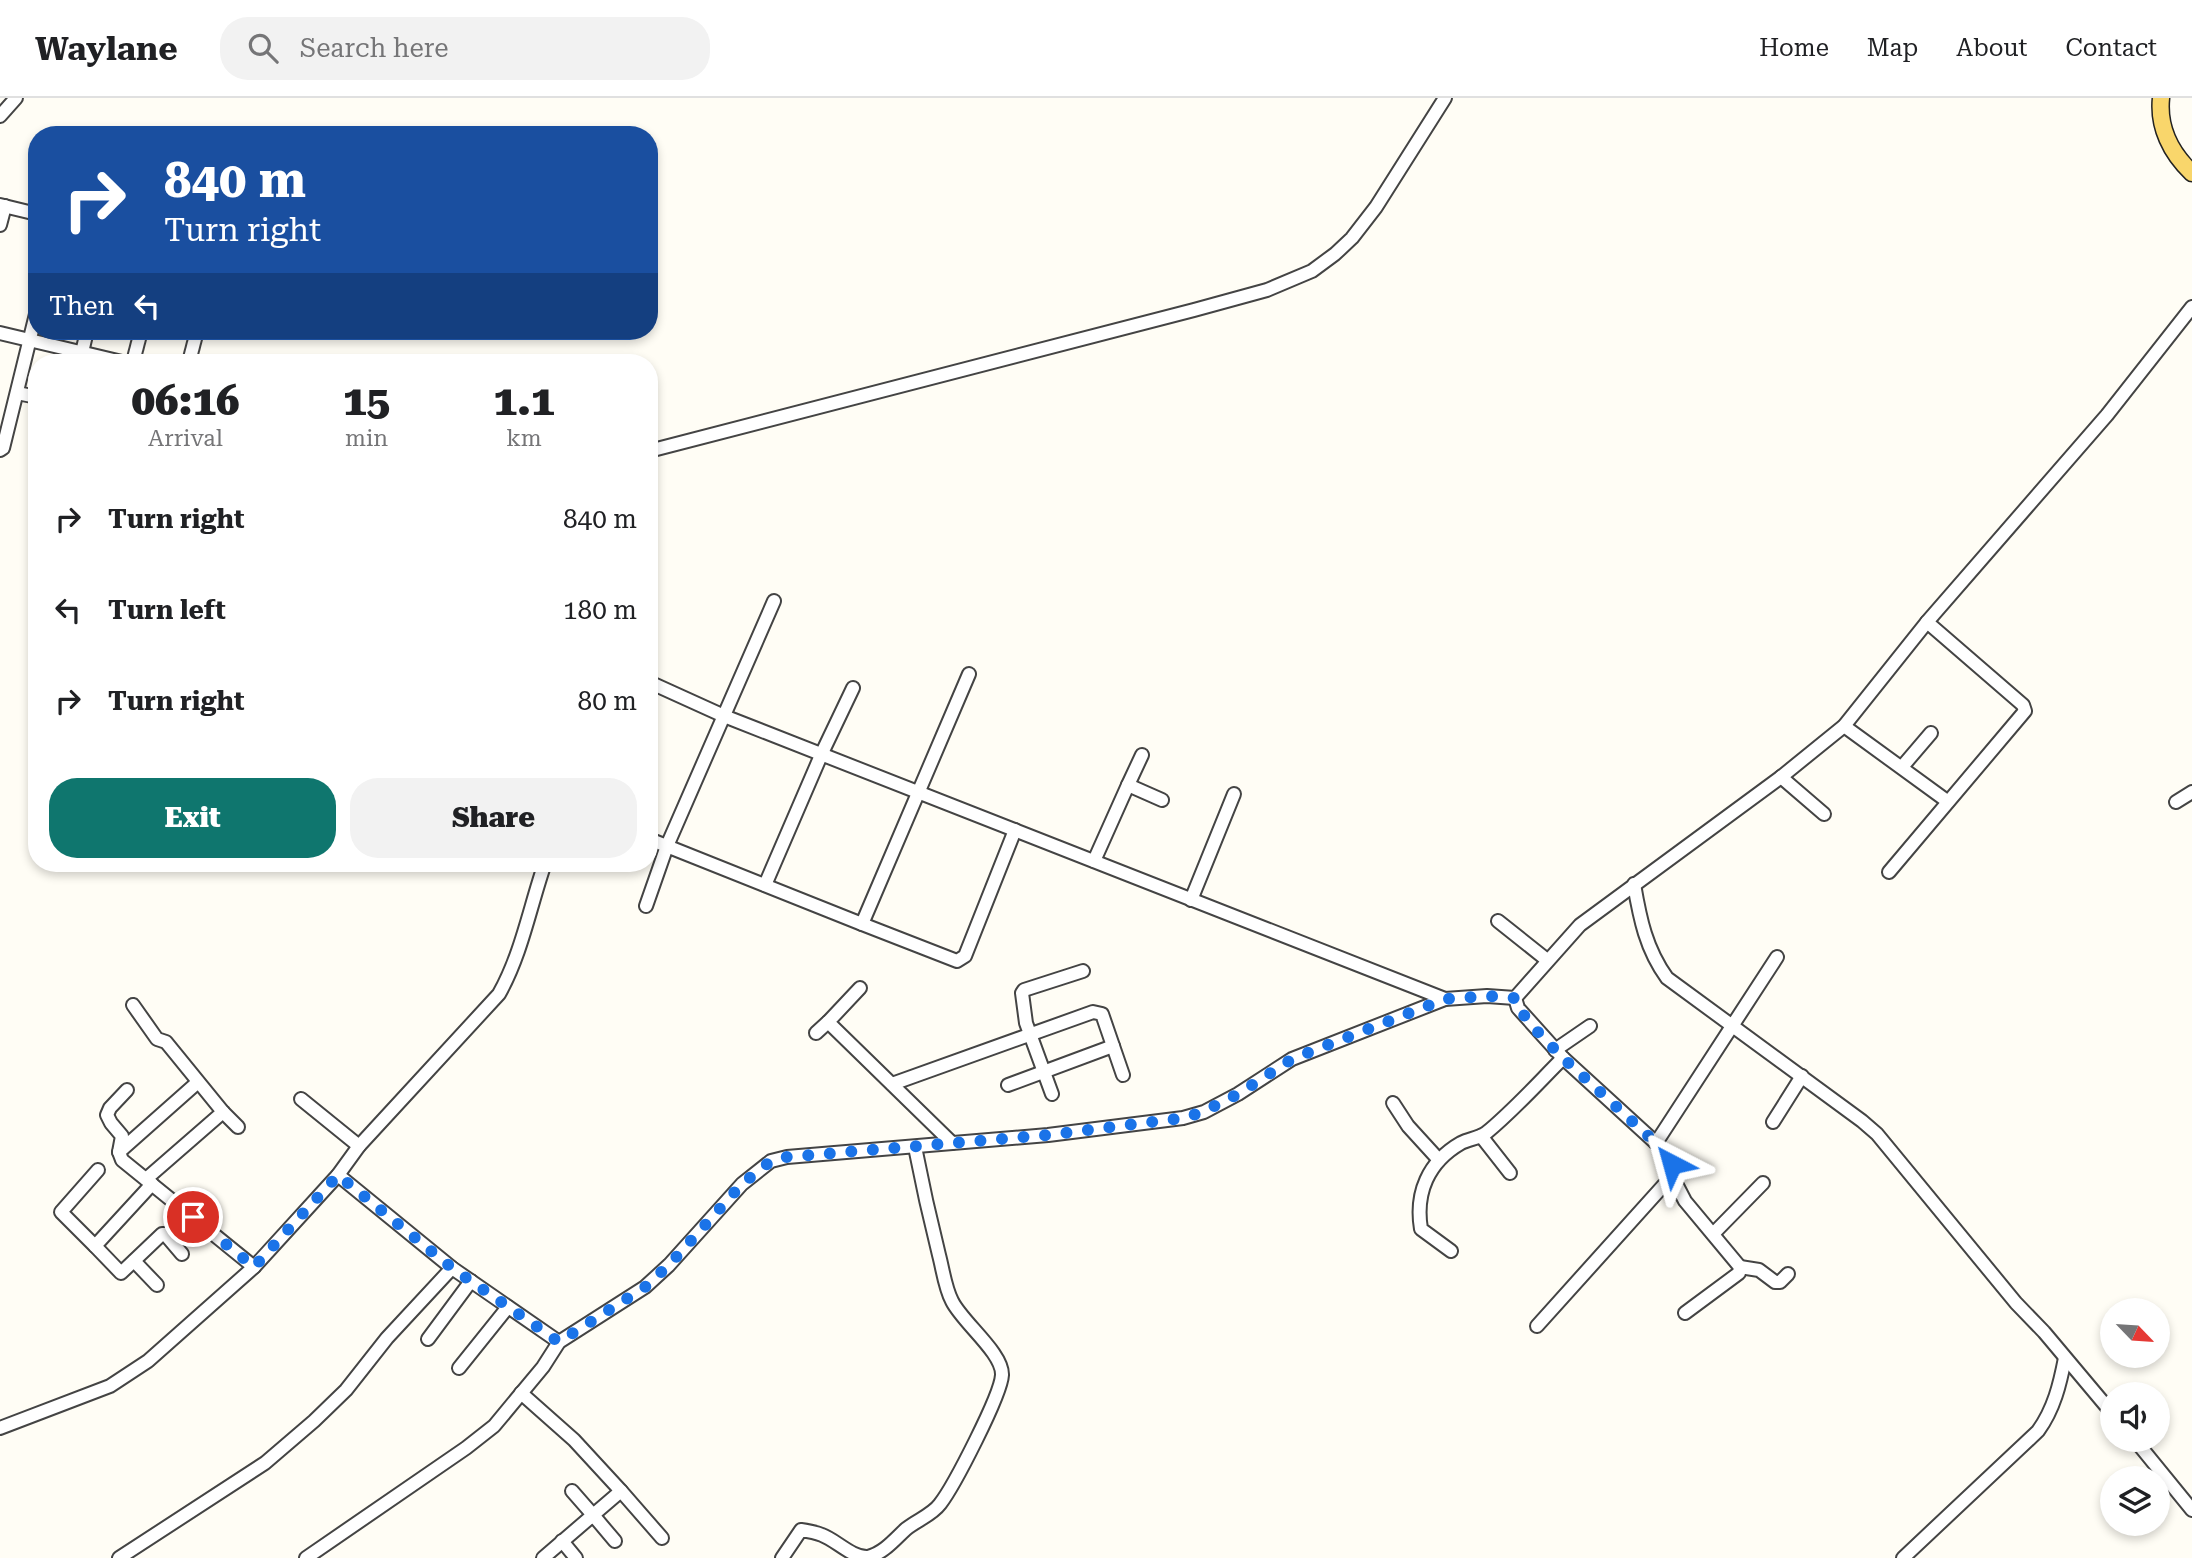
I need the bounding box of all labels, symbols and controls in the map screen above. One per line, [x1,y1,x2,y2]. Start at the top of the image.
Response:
search box [220,17,710,80]
text: Waylane [35,29,178,68]
icon: search [244,29,282,67]
text: Search here [300,33,449,63]
text: Home [1759,34,1829,62]
text: Map [1867,34,1918,62]
text: About [1956,34,2027,62]
text: Contact [2065,34,2157,62]
text: 840 m [164,152,306,209]
icon: right [49,154,140,245]
text: Turn right [164,211,321,249]
icon: left [128,287,166,325]
text: Then [49,291,114,321]
text: 06:16 [131,376,240,425]
text: 15 [343,376,390,425]
text: 1.1 [493,376,555,425]
text: Arrival [148,425,223,452]
text: min [345,425,388,452]
text: km [506,425,542,452]
icon: right [49,500,87,538]
text: Turn right [108,504,244,534]
text: 840 m [563,504,637,534]
icon: left [49,591,87,629]
text: Turn left [108,595,226,625]
text: 180 m [563,595,637,625]
icon: right [49,682,87,720]
text: Turn right [108,686,244,716]
text: 80 m [578,686,637,716]
button: Exit [49,778,336,858]
button: Share [350,778,637,858]
position arrow [1635,1127,1709,1201]
pin [163,1187,223,1247]
icon: arrive [174,1198,212,1236]
north arrow [2100,1298,2170,1368]
map controls [2100,1298,2170,1536]
button: sound [2100,1382,2170,1452]
button: layers [2100,1466,2170,1536]

